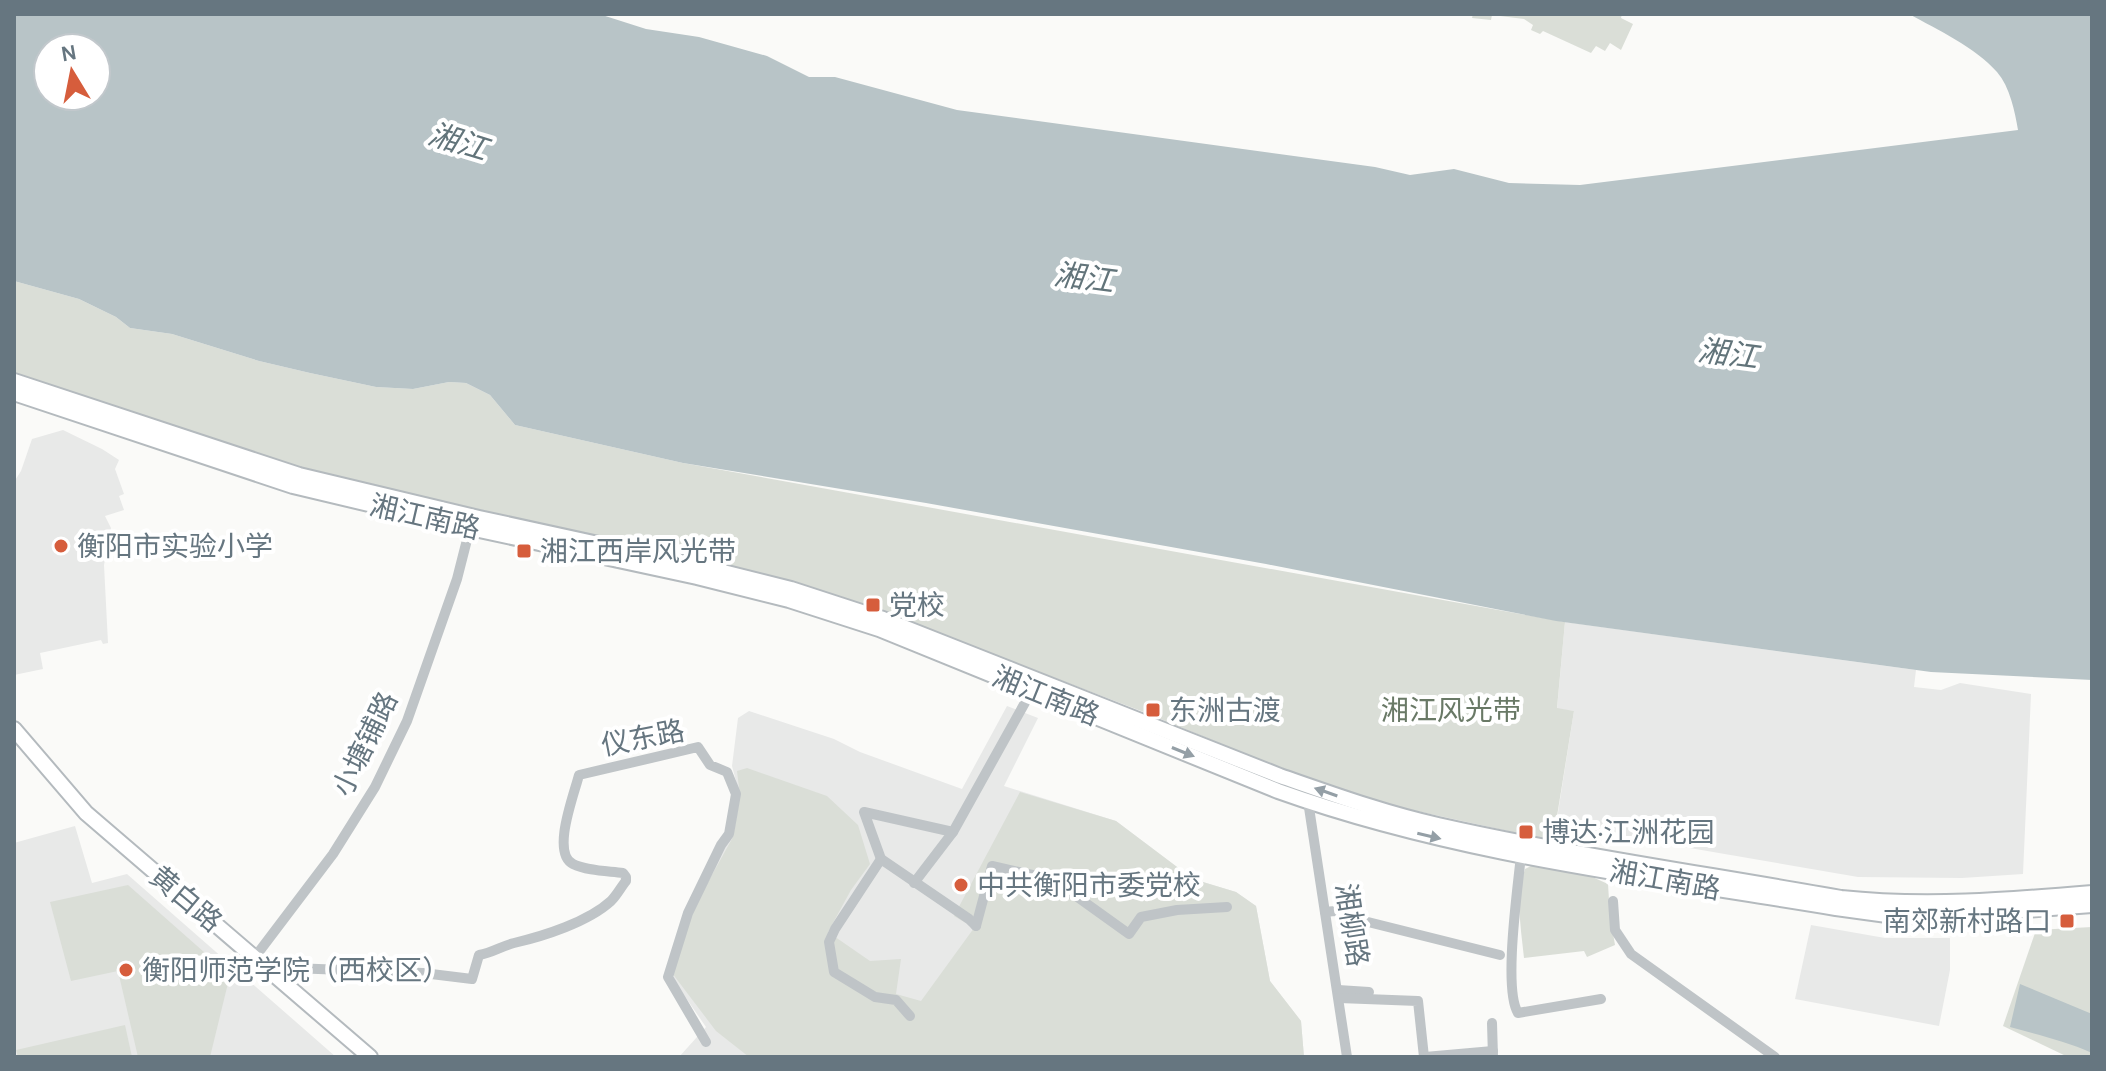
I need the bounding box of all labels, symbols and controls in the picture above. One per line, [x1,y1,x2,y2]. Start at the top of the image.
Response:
north arrow [32,32,112,112]
text: N [59,39,79,67]
water label: 湘江 [424,116,495,169]
water label: 湘江 [1052,256,1119,300]
water label: 湘江 [1696,332,1763,376]
street label: 湘江南路 [367,488,483,546]
place label: 衡阳市实验小学 [77,530,273,563]
place label: 湘江西岸风光带 [540,535,736,568]
marker: 衡阳市实验小学 [52,537,70,555]
marker: 湘江西岸风光带 [515,542,533,560]
place label: 党校 [889,589,945,622]
marker: 党校 [864,596,882,614]
street label: 湘江南路 [988,660,1104,732]
street label: 小塘铺路 [326,686,404,802]
place label: 东洲古渡 [1169,694,1281,727]
park label: 湘江风光带 [1381,694,1521,727]
marker: 东洲古渡 [1144,701,1162,719]
street label: 仪东路 [599,714,687,762]
one-way arrow [1172,746,1196,759]
one-way arrow [1314,785,1338,797]
place label: 博达·江洲花园 [1542,816,1715,849]
marker: 博达·江洲花园 [1517,823,1535,841]
one-way arrow [1417,831,1442,843]
street label: 湘江南路 [1607,854,1723,906]
street label: 黄白路 [143,859,229,939]
place label: 中共衡阳市委党校 [977,869,1201,902]
marker: 中共衡阳市委党校 [952,876,970,894]
street label: 湘柳路 [1329,881,1375,969]
place label: 南郊新村路口 [1883,905,2051,938]
marker: 南郊新村路口 [2058,912,2076,930]
place label: 衡阳师范学院（西校区） [142,954,450,987]
marker: 衡阳师范学院（西校区） [117,961,135,979]

